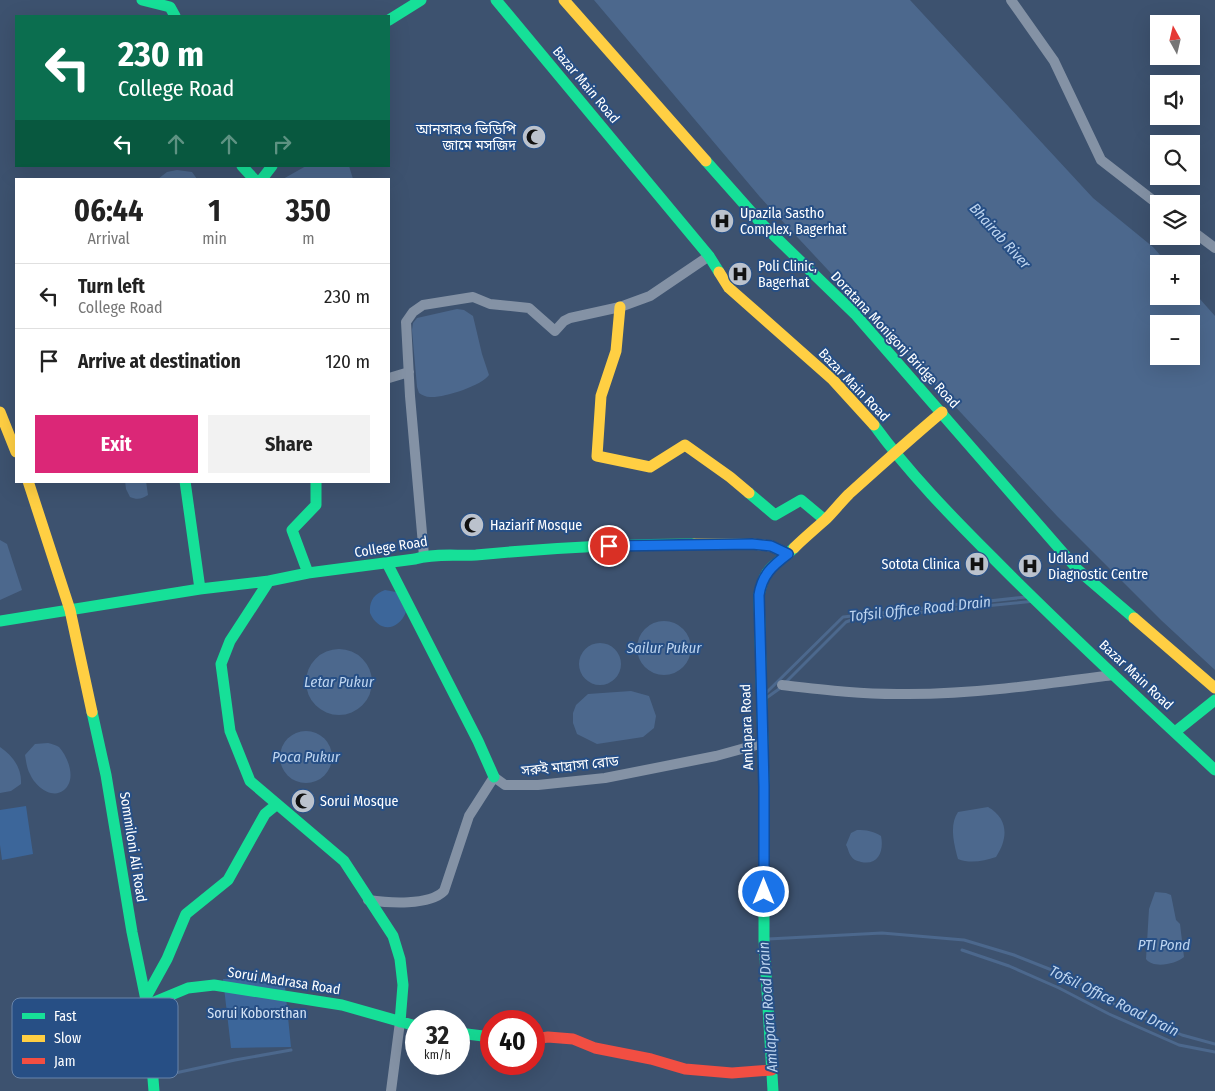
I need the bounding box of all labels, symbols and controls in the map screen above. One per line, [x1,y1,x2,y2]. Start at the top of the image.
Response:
north arrow [1150,15,1200,65]
map controls [1150,15,1200,365]
text: 230 m [118,33,204,75]
icon: left [35,35,100,100]
street label: Bazar Main Road [549,43,623,127]
text: College Road [118,75,234,102]
button: sound [1150,75,1200,125]
place label: আনসারও ভিডিপি জামে মসজিদ [415,121,517,154]
mosque icon: আনসারও ভিডিপি জামে মসজিদ [521,124,547,150]
icon: left [109,130,137,158]
icon: ahead [162,130,190,158]
icon: ahead [215,130,243,158]
icon: right [268,130,296,158]
button: search [1150,135,1200,185]
text: 06:44 [74,193,143,229]
text: 1 [208,193,221,229]
text: 350 [286,193,331,229]
button: layers [1150,195,1200,245]
water label: Bhairab River [966,199,1035,273]
place label: Upazila Sastho Complex, Bagerhat [740,205,847,238]
hospital icon: Upazila Sastho Complex, Bagerhat [709,208,735,234]
text: Arrival [87,229,130,248]
text: min [202,229,227,248]
text: m [302,229,315,248]
button: + [1150,255,1200,305]
place label: Poli Clinic, Bagerhat [758,258,817,291]
hospital icon: Poli Clinic, Bagerhat [727,261,753,287]
street label: Doratana Monigonj Bridge Road [827,268,963,412]
text: Turn left [78,275,145,298]
icon: left [35,282,63,310]
text: 230 m [324,285,370,308]
text: College Road [78,298,163,317]
button: − [1150,315,1200,365]
street label: Bazar Main Road [815,345,893,425]
icon: arrive [35,347,63,375]
text: Arrive at destination [78,350,241,373]
text: 120 m [325,350,370,373]
button: Exit [35,415,198,473]
button: Share [208,415,370,473]
mosque icon: Haziarif Mosque [459,512,485,538]
place label: Haziarif Mosque [490,517,582,534]
pin [588,525,630,567]
icon: arrive [595,532,623,560]
street label: College Road [353,533,429,561]
place label: Udland Diagnostic Centre [1048,550,1148,583]
hospital icon: Sotota Clinica [964,551,990,577]
hospital icon: Udland Diagnostic Centre [1017,553,1043,579]
place label: Sotota Clinica [882,556,960,573]
water label: Tofsil Office Road Drain [848,593,992,625]
street label: Bazar Main Road [1095,636,1177,714]
water label: Sailur Pukur [626,639,702,657]
water label: Letar Pukur [304,673,375,691]
street label: Amlapara Road [737,684,757,770]
water label: Poca Pukur [272,748,341,766]
street label: সরুই মাদ্রাসা রোড [519,752,621,780]
mosque icon: Sorui Mosque [290,788,316,814]
street label: Sommiloni Ali Road [116,791,150,903]
place label: Sorui Mosque [320,793,398,810]
position arrow [737,865,789,917]
water label: PTI Pond [1138,936,1190,954]
water label: Amlapara Road Drain [754,941,782,1074]
water label: Tofsil Office Road Drain [1046,962,1182,1040]
street label: Sorui Madrasa Road [226,964,342,998]
legend [12,998,178,1078]
park label: Sorui Koborsthan [207,1005,307,1022]
text: Fast [54,1008,77,1025]
speed limit sign: 40 [480,1010,545,1075]
text: 32 [426,1021,449,1051]
text: Slow [54,1030,81,1047]
text: km/h [424,1048,451,1062]
text: Jam [54,1053,75,1070]

